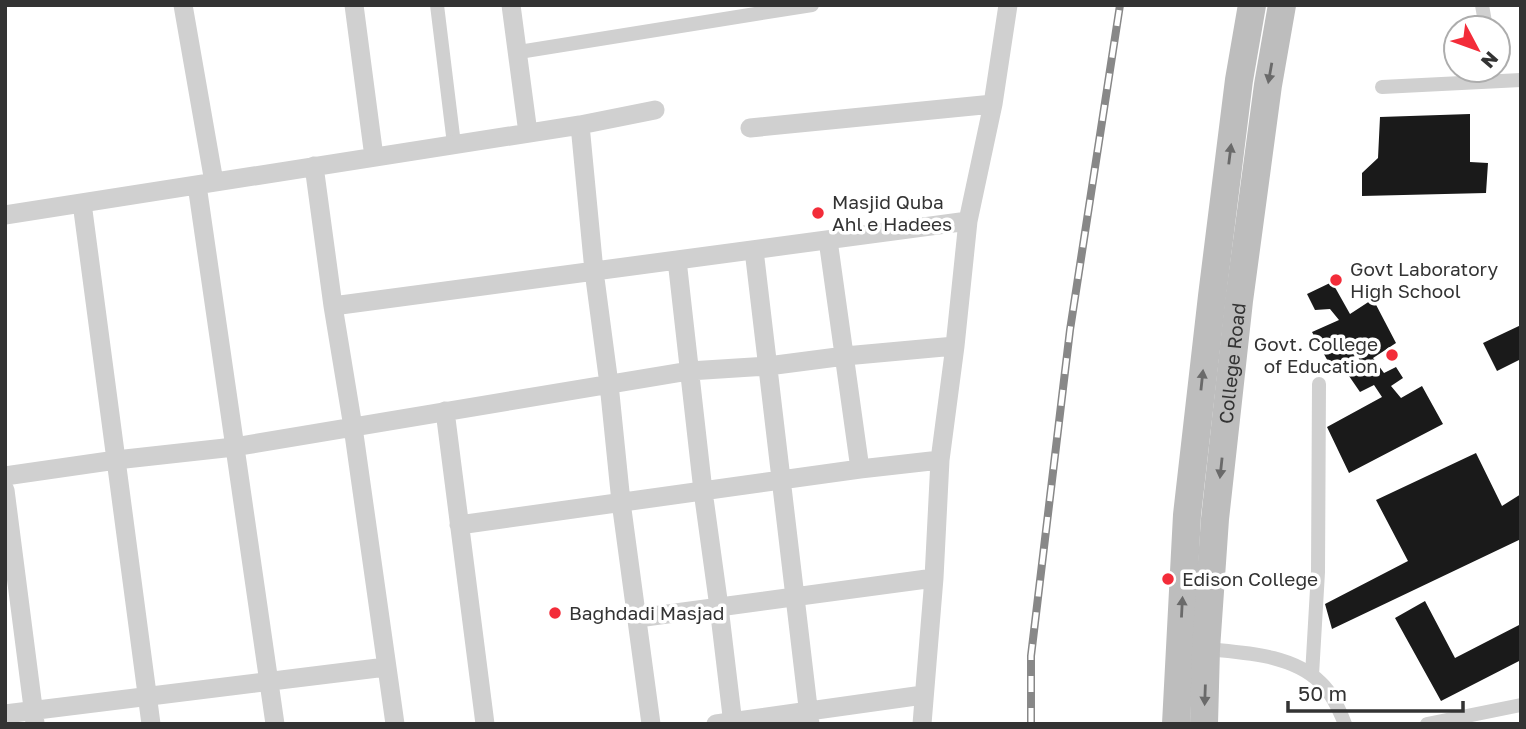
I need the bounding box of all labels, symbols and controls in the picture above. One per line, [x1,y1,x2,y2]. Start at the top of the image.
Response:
north arrow [1442,14,1512,84]
text: N [1477,47,1504,73]
one-way arrow [1264,62,1275,84]
one-way arrow [1224,143,1235,165]
place label: Masjid Quba Ahl e Hadees [832,190,952,235]
marker: Masjid Quba Ahl e Hadees [810,205,826,221]
place label: Govt Laboratory High School [1350,257,1499,302]
marker: Govt Laboratory High School [1328,272,1344,288]
street label: College Road [1214,302,1250,425]
place label: Govt. College of Education [1254,332,1378,377]
marker: Govt. College of Education [1384,347,1400,363]
one-way arrow [1197,369,1208,391]
one-way arrow [1215,458,1226,480]
place label: Edison College [1182,567,1318,590]
marker: Edison College [1160,571,1176,587]
one-way arrow [1177,595,1188,617]
place label: Baghdadi Masjad [569,601,724,624]
marker: Baghdadi Masjad [547,605,563,621]
scale bar [1288,670,1463,714]
text: 50 m [1298,680,1347,706]
one-way arrow [1199,685,1211,707]

